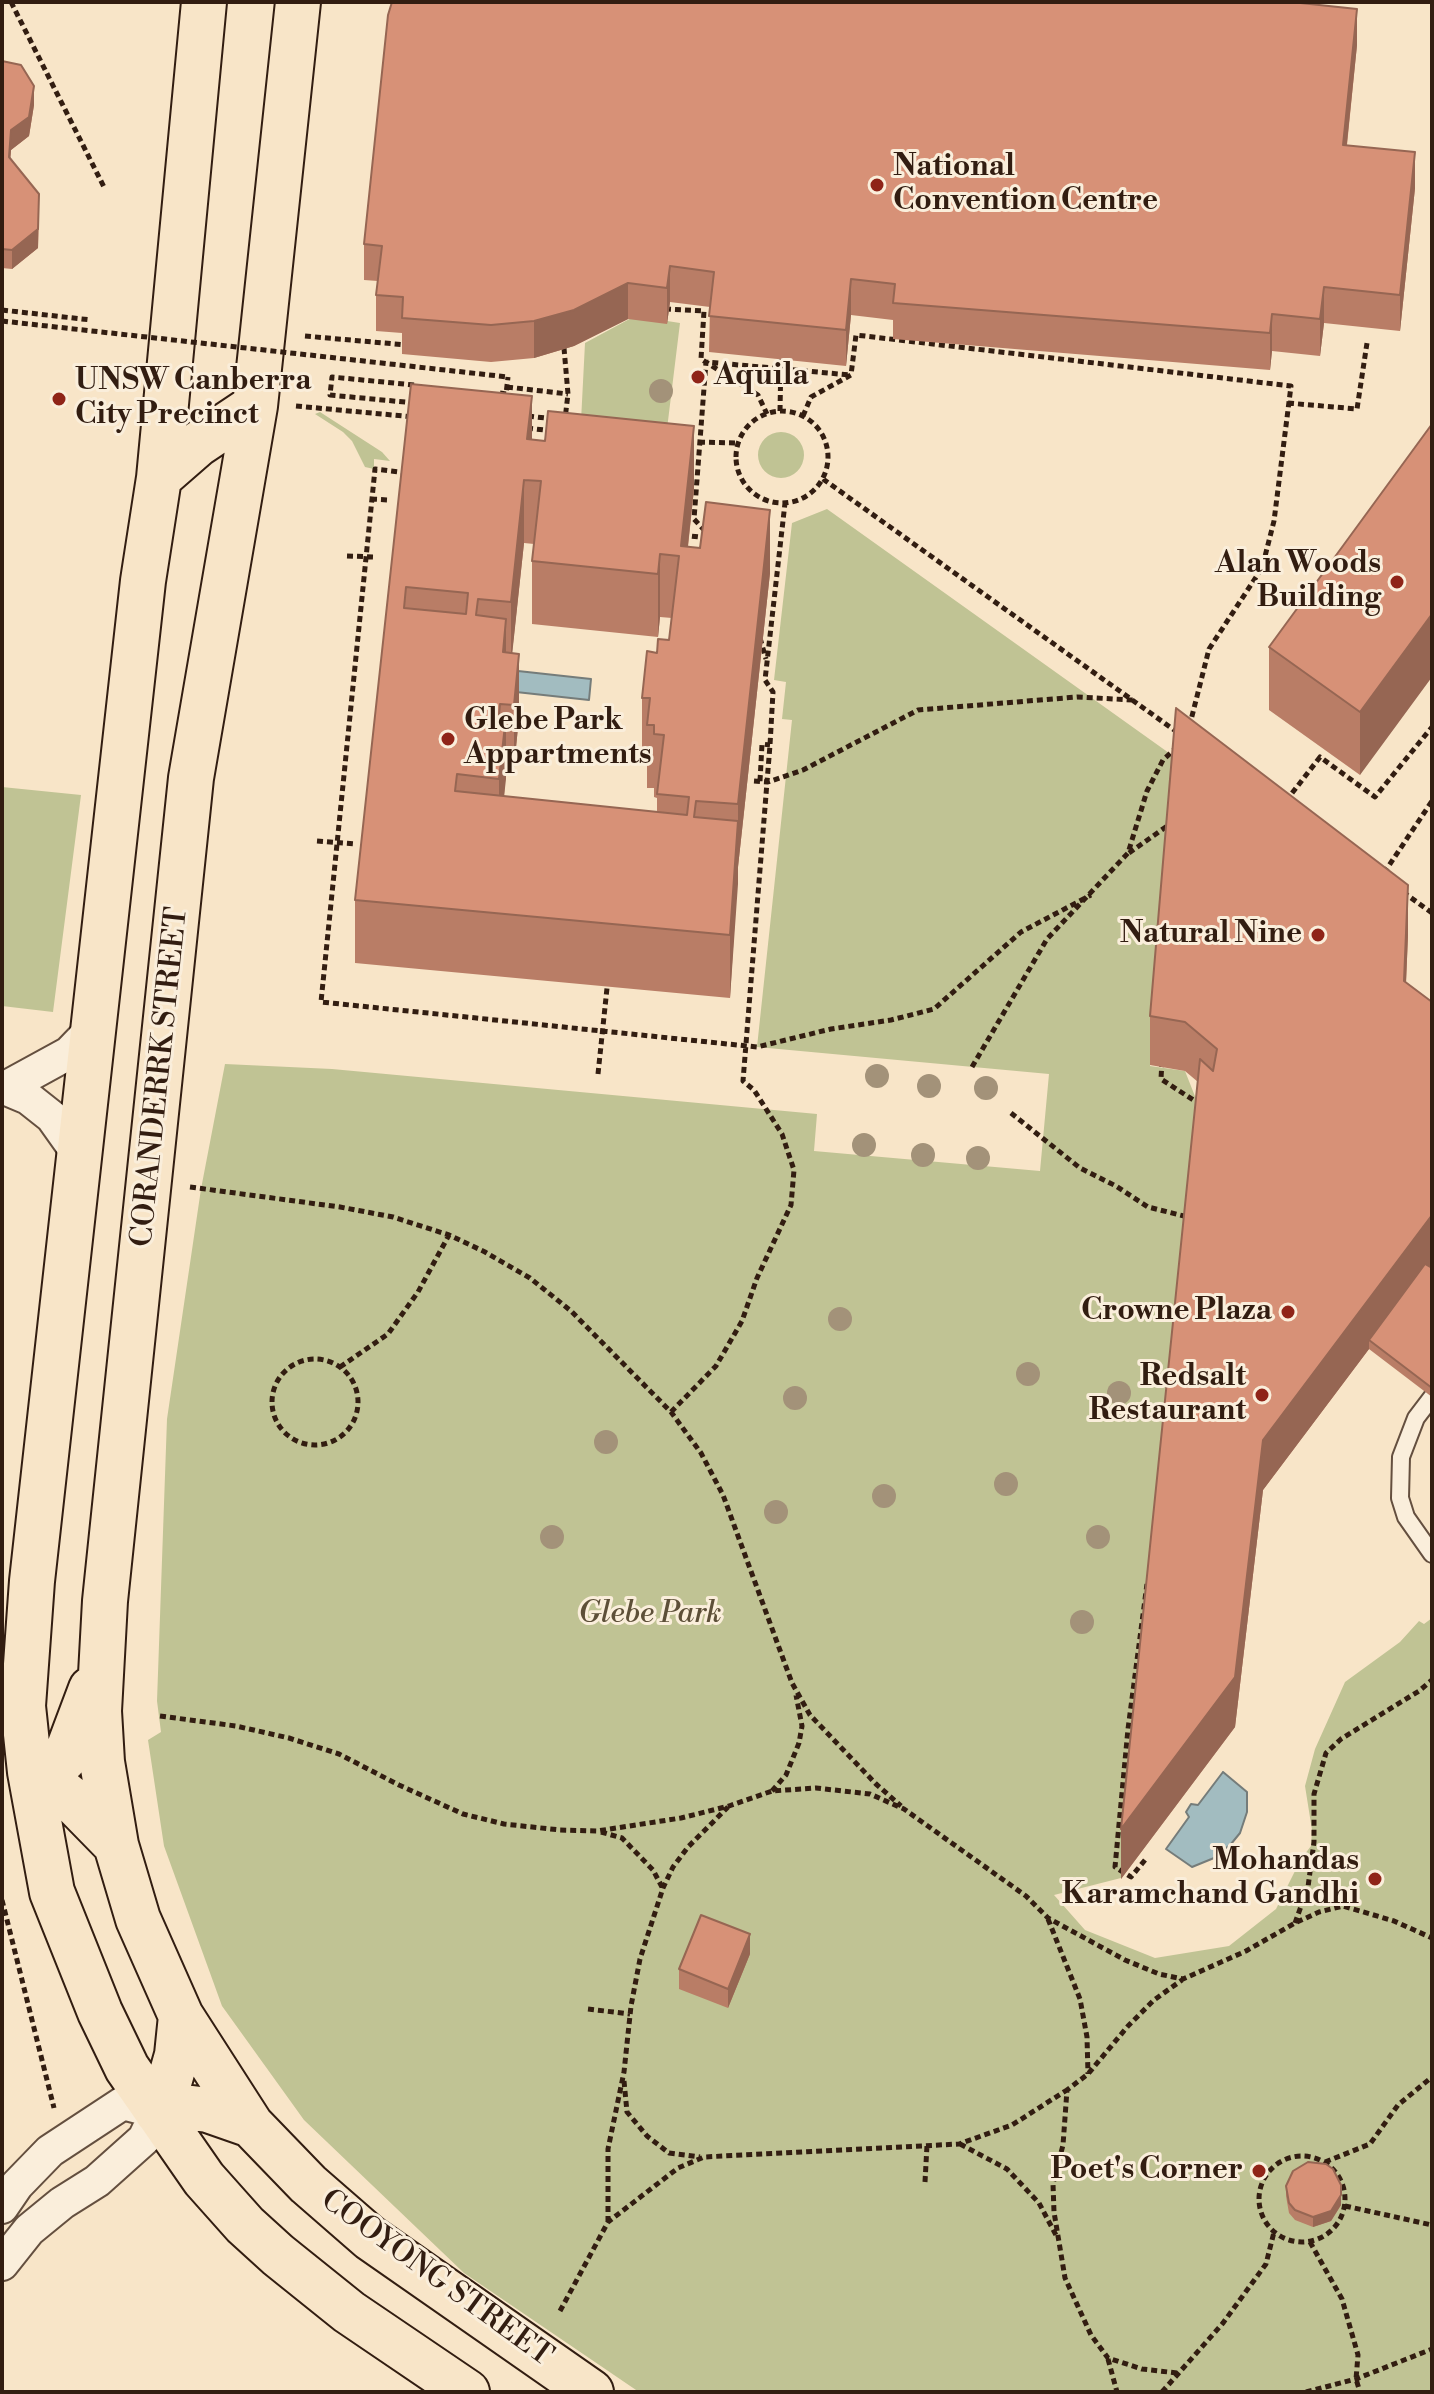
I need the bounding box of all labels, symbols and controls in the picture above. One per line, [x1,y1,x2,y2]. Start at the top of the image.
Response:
place label: National Convention Centre [893,150,1158,220]
marker: National Convention Centre [868,176,886,194]
place label: Aquila [714,359,809,395]
place label: UNSW Canberra City Precinct [75,364,311,434]
marker: Aquila [689,368,707,386]
marker: UNSW Canberra City Precinct [50,390,68,408]
place label: Alan Woods Building [1215,547,1381,618]
marker: Alan Woods Building [1388,573,1406,591]
place label: Glebe Park Appartments [464,704,652,774]
marker: Glebe Park Appartments [439,730,457,748]
street label: CORANDERRK STREET [125,905,197,1249]
place label: Natural Nine [1120,917,1302,953]
marker: Natural Nine [1309,926,1327,944]
place label: Crowne Plaza [1081,1294,1272,1330]
marker: Crowne Plaza [1279,1303,1297,1321]
place label: Redsalt Restaurant [1089,1360,1246,1430]
marker: Redsalt Restaurant [1253,1386,1271,1404]
park label: Glebe Park [578,1597,722,1633]
place label: Mohandas Karamchand Gandhi [1062,1844,1359,1914]
marker: Mohandas Karamchand Gandhi [1366,1870,1384,1888]
place label: Poet's Corner [1051,2153,1243,2189]
marker: Poet's Corner [1250,2162,1268,2180]
street label: COOYONG STREET [313,2183,559,2375]

